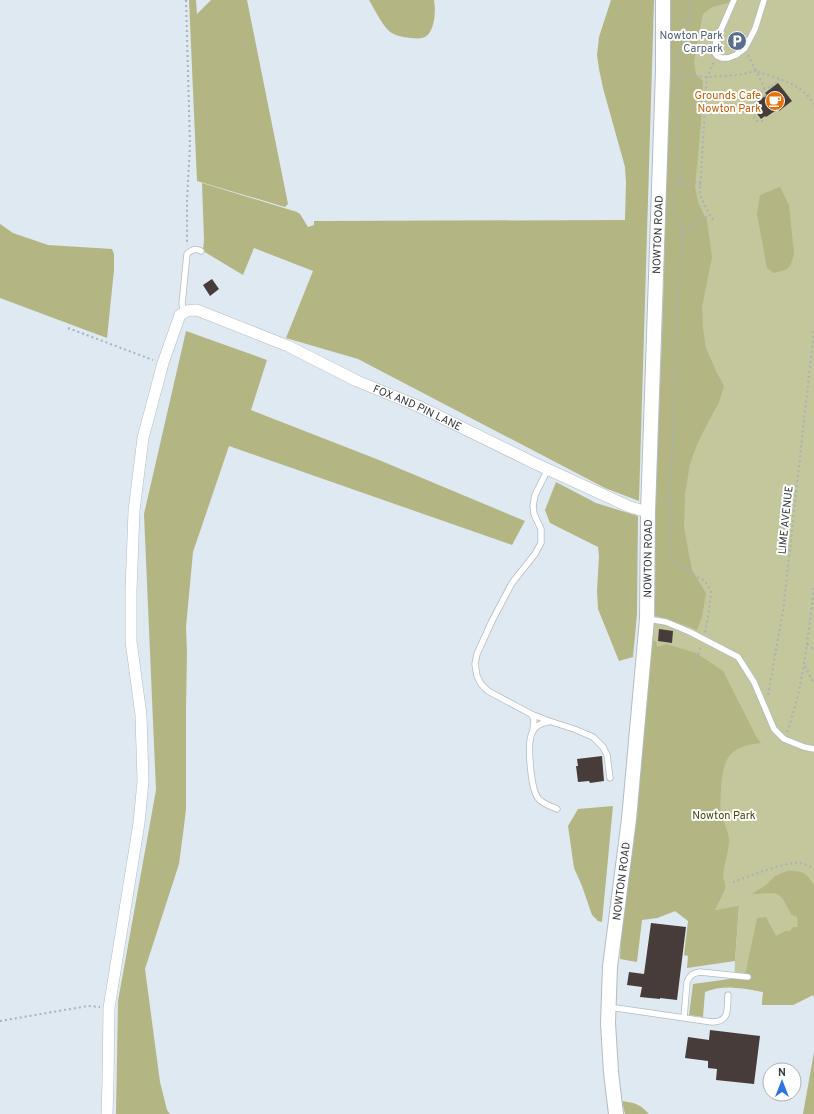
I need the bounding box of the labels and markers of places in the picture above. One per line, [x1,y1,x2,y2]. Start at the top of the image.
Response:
place label: Nowton Park Carpark [660,29,723,56]
parking icon: Nowton Park Carpark [726,30,748,52]
place label: Grounds Cafe Nowton Park [695,89,761,116]
cafe icon: Grounds Cafe Nowton Park [764,90,786,112]

